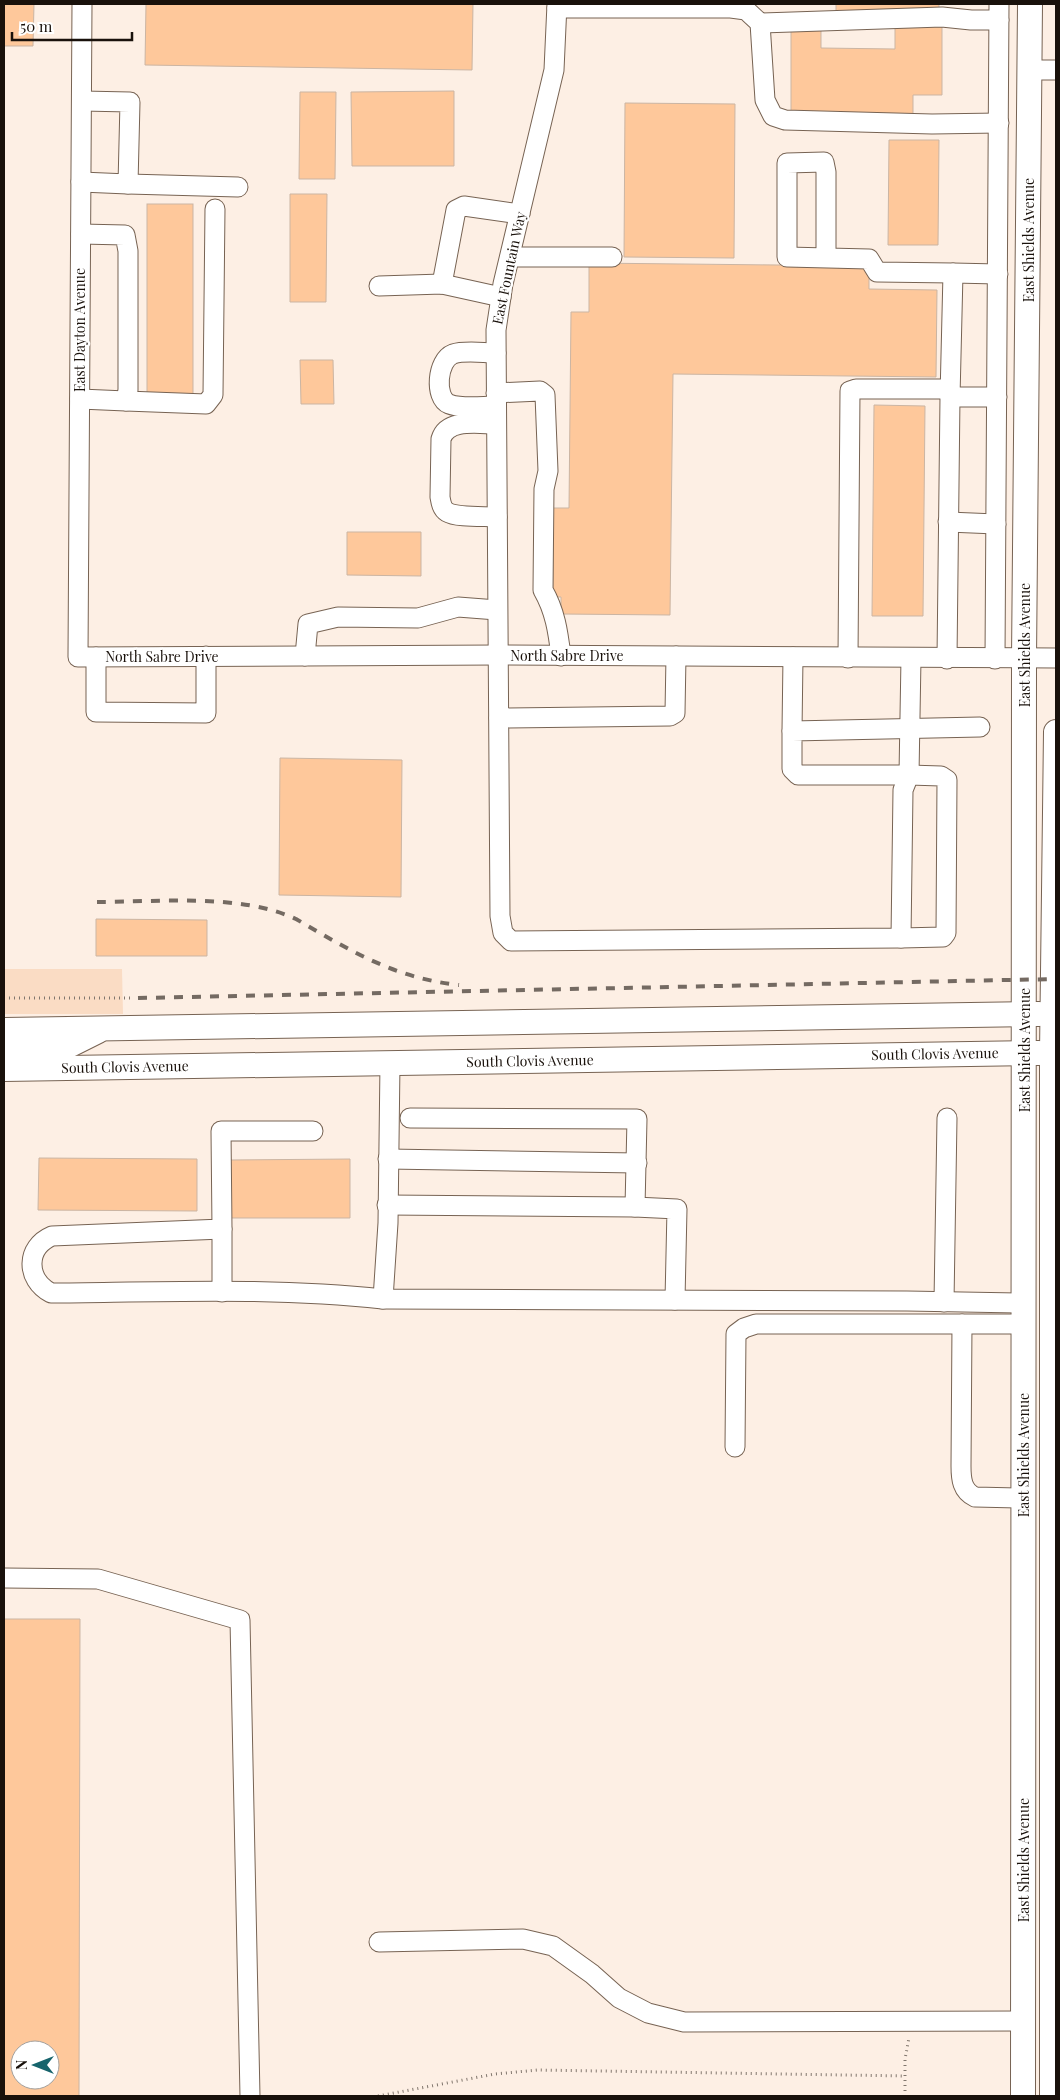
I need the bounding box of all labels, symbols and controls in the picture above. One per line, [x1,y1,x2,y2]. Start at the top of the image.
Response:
scale bar [12,10,132,42]
text: 50 m [20,16,53,36]
street label: East Shields Avenue [1019,178,1038,302]
street label: East Fountain Way [487,210,530,326]
street label: East Dayton Avenue [70,268,89,392]
street label: East Shields Avenue [1015,583,1034,707]
street label: North Sabre Drive [510,646,624,665]
street label: North Sabre Drive [105,647,219,666]
street label: East Shields Avenue [1015,988,1034,1112]
street label: South Clovis Avenue [871,1043,999,1064]
street label: South Clovis Avenue [466,1050,594,1071]
street label: South Clovis Avenue [61,1056,189,1077]
street label: East Shields Avenue [1014,1393,1033,1517]
street label: East Shields Avenue [1014,1798,1033,1922]
north arrow [10,2040,60,2090]
text: N [12,2060,31,2070]

